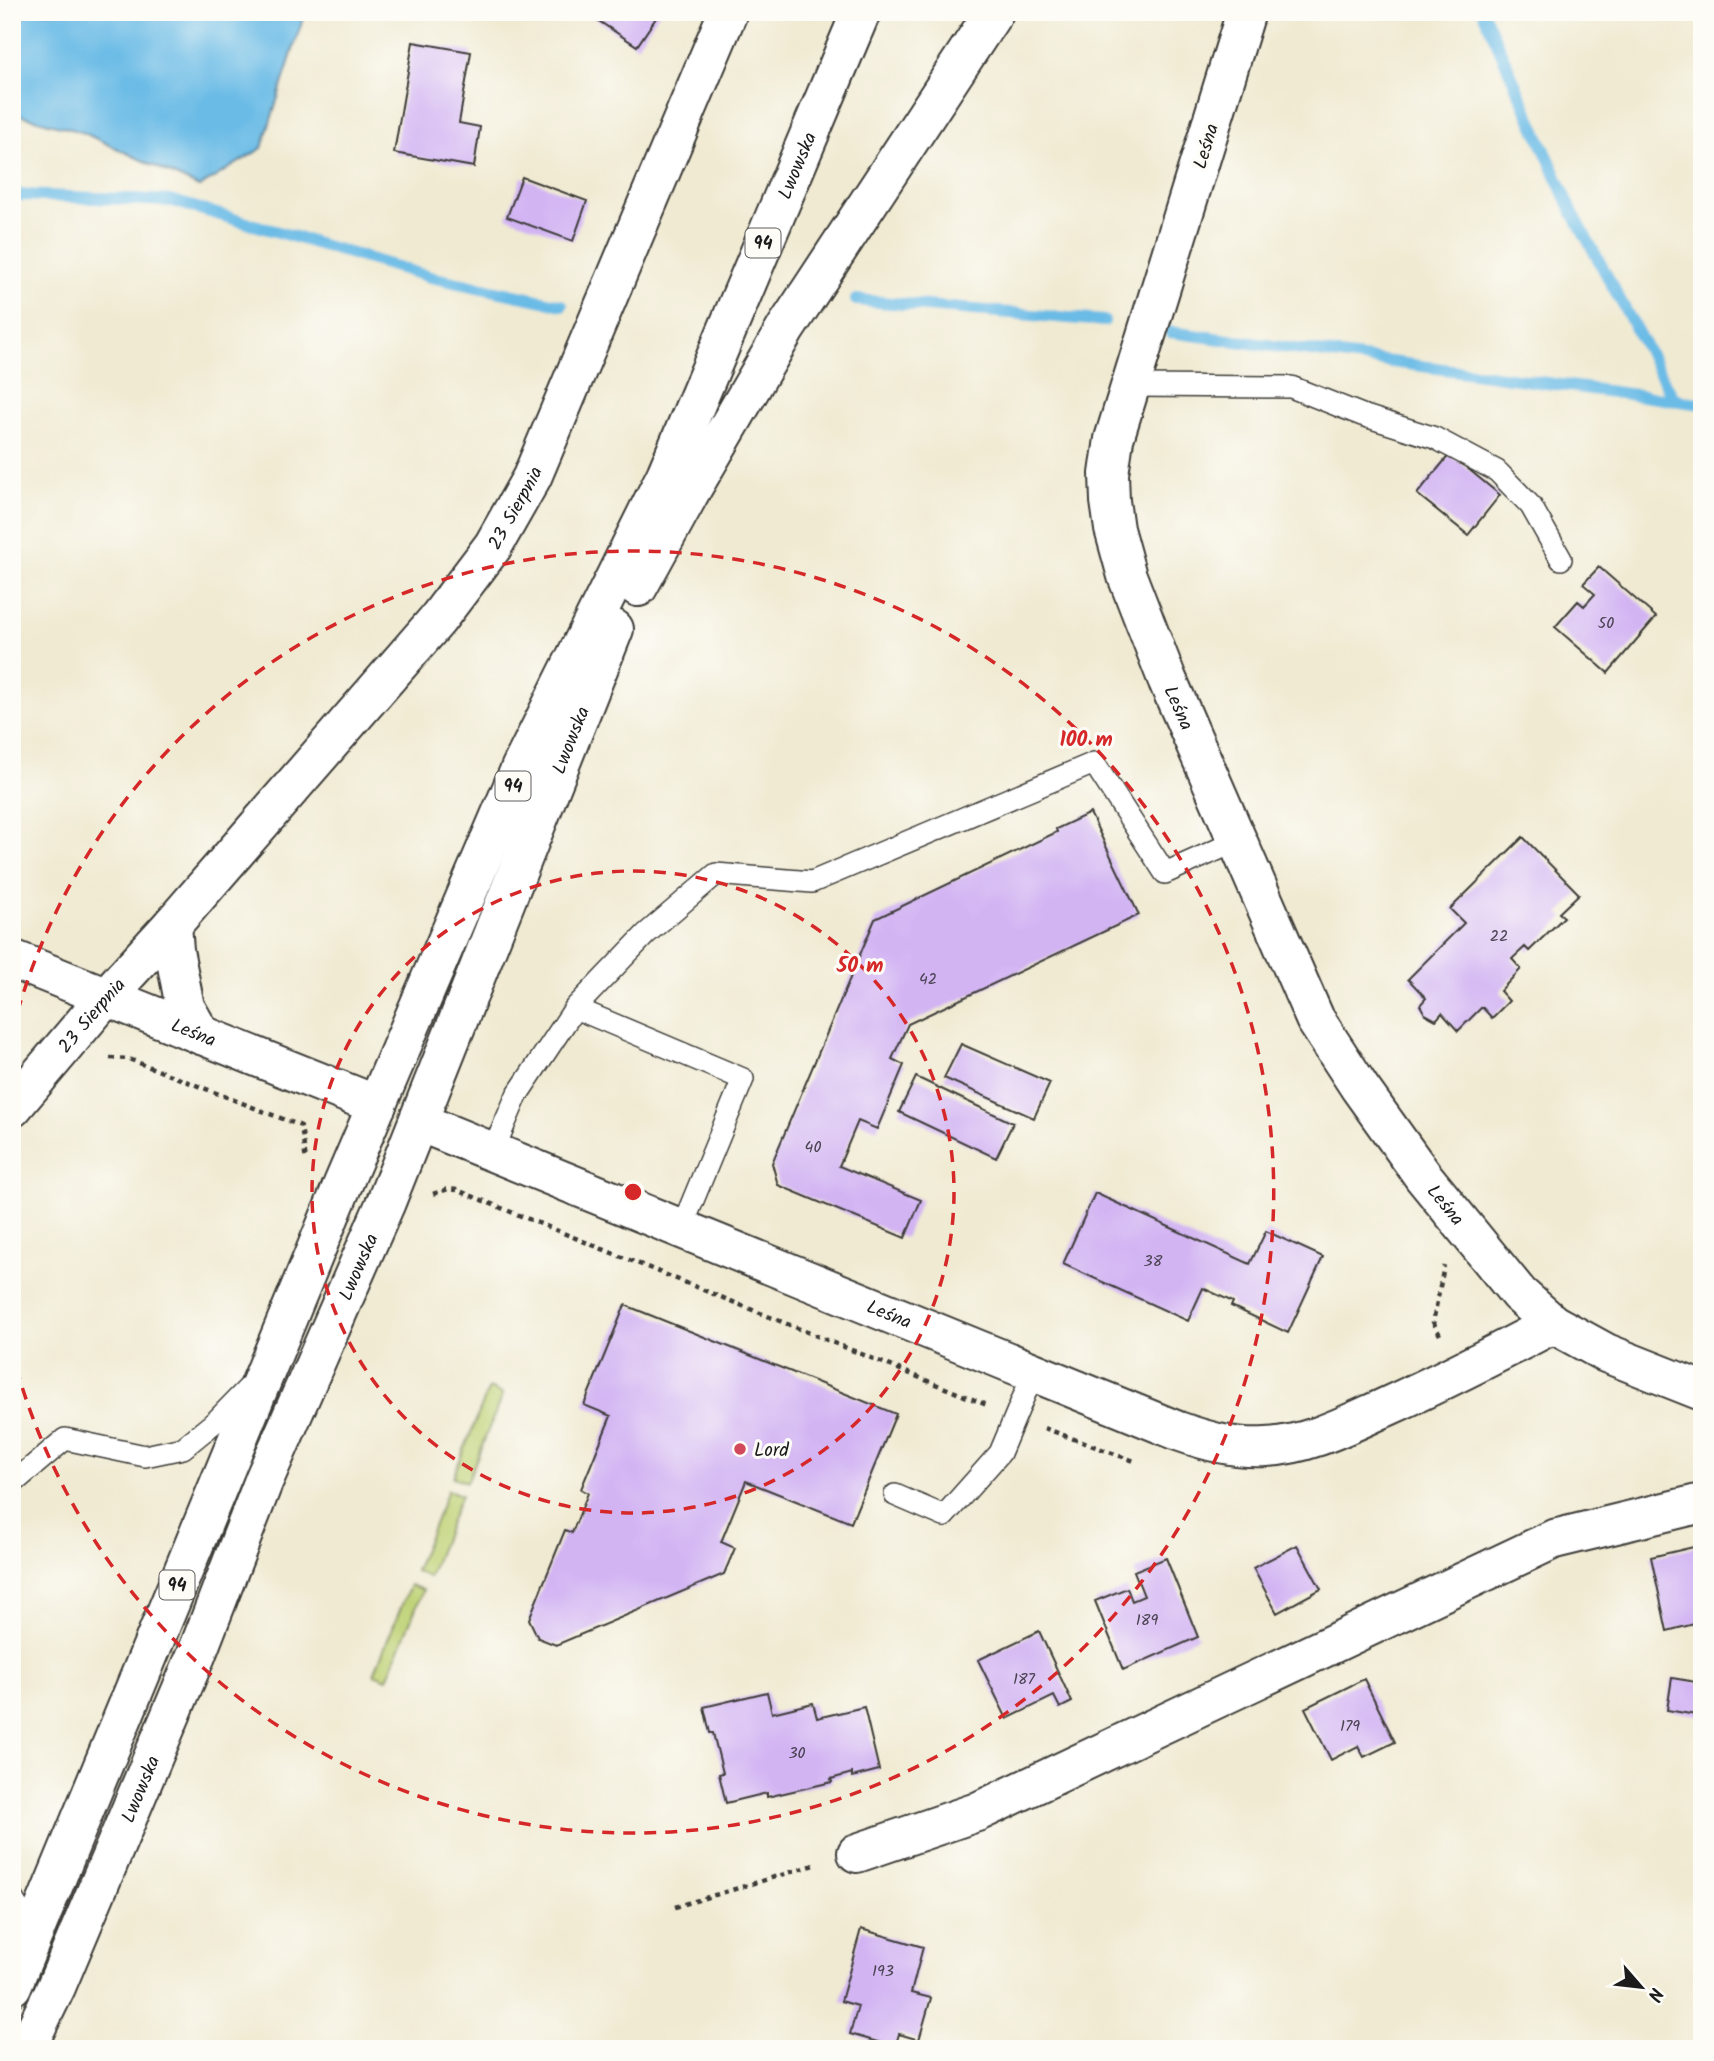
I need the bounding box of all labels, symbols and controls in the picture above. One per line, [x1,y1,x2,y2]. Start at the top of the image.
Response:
street label: Leśna [1186,120,1228,173]
street label: Lwowska [771,128,826,204]
road number: 94 [746,229,780,258]
street label: 23 Sierpnia [481,462,552,556]
house number: 50 [1598,611,1614,636]
street label: Leśna [1155,681,1201,735]
street label: Lwowska [545,702,599,779]
text: 100 m [1059,724,1113,757]
road number: 94 [496,772,530,800]
house number: 22 [1490,924,1508,949]
text: 50 m [836,950,883,983]
house number: 42 [919,967,937,992]
street label: 23 Sierpnia [51,972,134,1061]
street label: Leśna [166,1011,220,1056]
house number: 40 [805,1135,821,1160]
street label: Leśna [1418,1178,1471,1233]
centre of rings [621,1180,645,1204]
street label: Lwowska [332,1229,387,1306]
house number: 38 [1144,1249,1163,1274]
street label: Leśna [862,1293,916,1338]
place label: Lord [754,1436,789,1466]
marker: Lord [732,1441,748,1457]
road number: 94 [160,1570,194,1600]
house number: 189 [1136,1608,1158,1633]
house number: 187 [1013,1667,1036,1692]
house number: 179 [1340,1714,1360,1739]
house number: 30 [788,1741,806,1766]
street label: Lwowska [114,1751,169,1828]
north arrow [1606,1952,1676,2022]
house number: 193 [872,1959,894,1984]
text: N [1638,1982,1670,2006]

